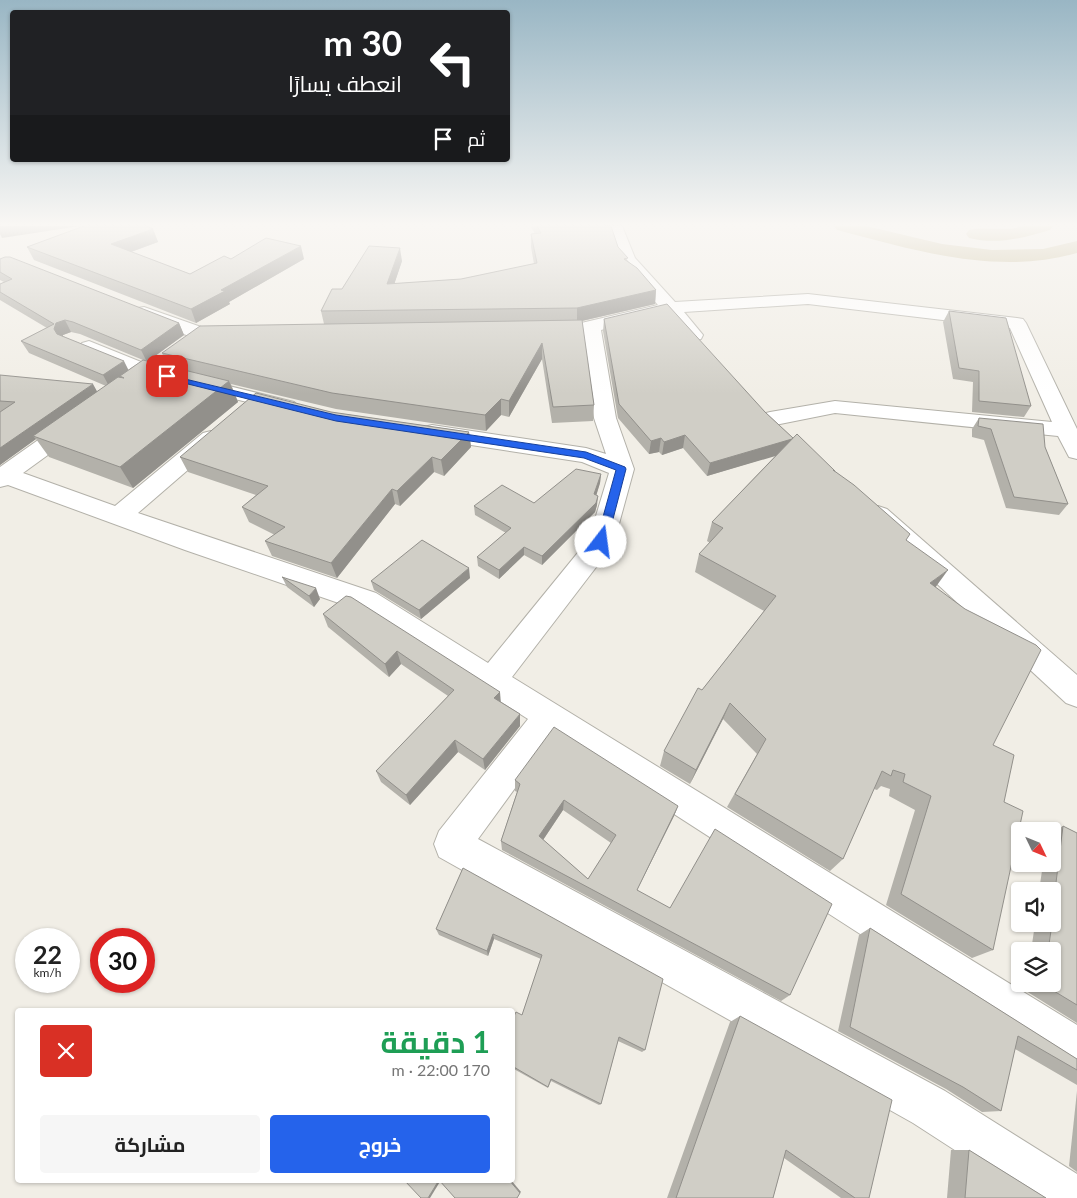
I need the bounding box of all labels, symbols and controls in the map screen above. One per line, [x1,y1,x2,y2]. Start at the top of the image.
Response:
text: 30 m [324,21,402,63]
icon: left [420,30,485,95]
text: انعطف يسارًا [288,70,402,97]
icon: arrive [429,125,457,153]
text: ثم [467,127,485,150]
pin [146,355,188,397]
icon: arrive [153,362,181,390]
position arrow [574,515,626,567]
north arrow [1011,822,1061,872]
map controls [1011,822,1061,992]
button: sound [1011,882,1061,932]
speed limit sign: 30 [90,928,155,993]
text: 22 [33,939,62,969]
button: layers [1011,942,1061,992]
text: km/h [33,965,62,980]
text: 1 دقيقة [380,1023,490,1059]
button: close [40,1025,92,1077]
text: 170 m · 22:00 [391,1060,490,1079]
button: مشاركة [40,1115,260,1173]
button: خروج [270,1115,490,1173]

